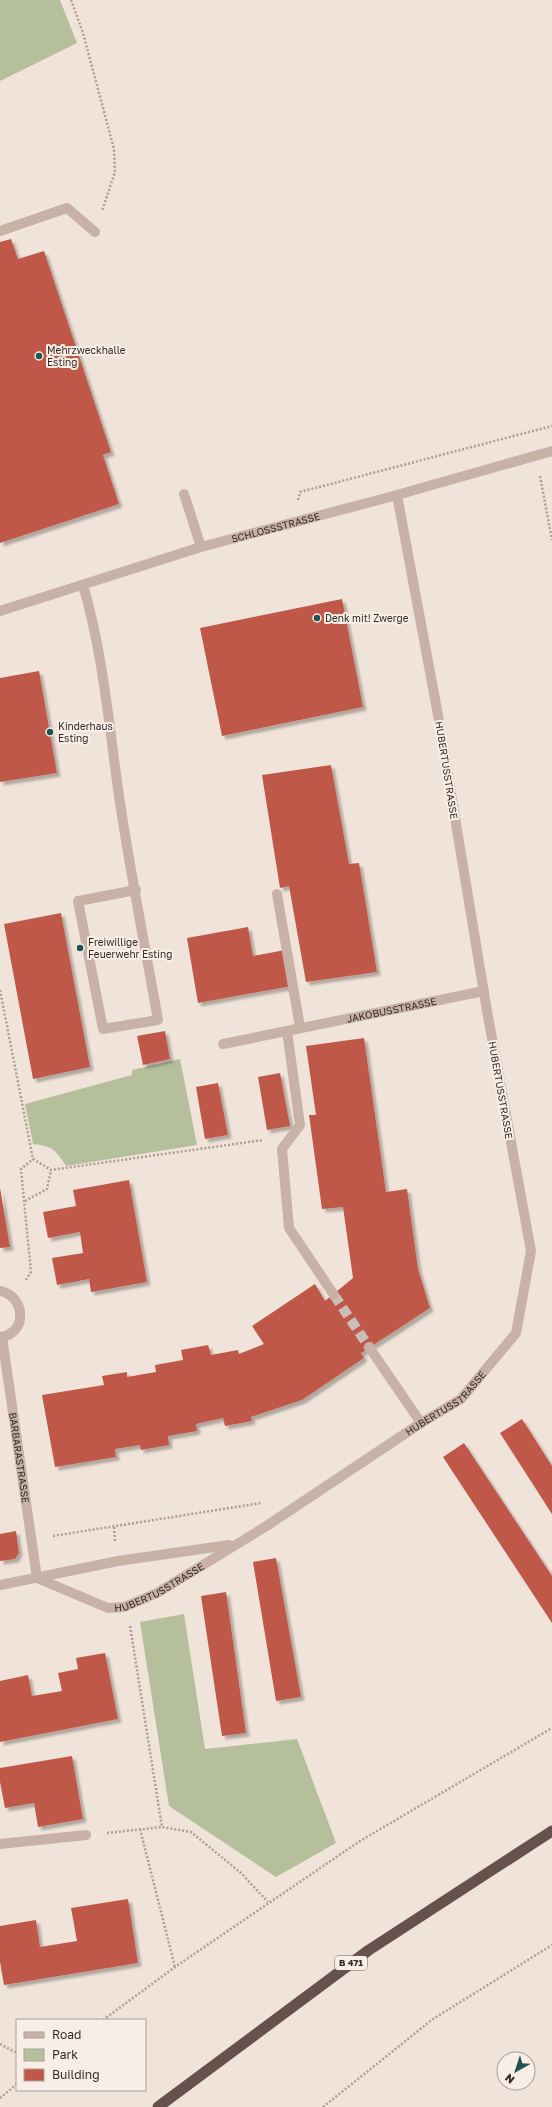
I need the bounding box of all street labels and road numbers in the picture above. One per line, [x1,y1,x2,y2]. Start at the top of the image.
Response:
street label: SCHLOSSSTRASSE [230,510,321,545]
street label: HUBERTUSSTRASSE [433,720,461,820]
street label: JAKOBUSSTRASSE [346,995,438,1025]
street label: HUBERTUSSTRASSE [486,1040,516,1140]
street label: HUBERTUSSTRASSE [403,1368,488,1438]
street label: BARBARASTRASSE [7,1412,32,1504]
street label: HUBERTUSSTRASSE [114,1560,206,1614]
road number: B 471 [335,1956,367,1970]

